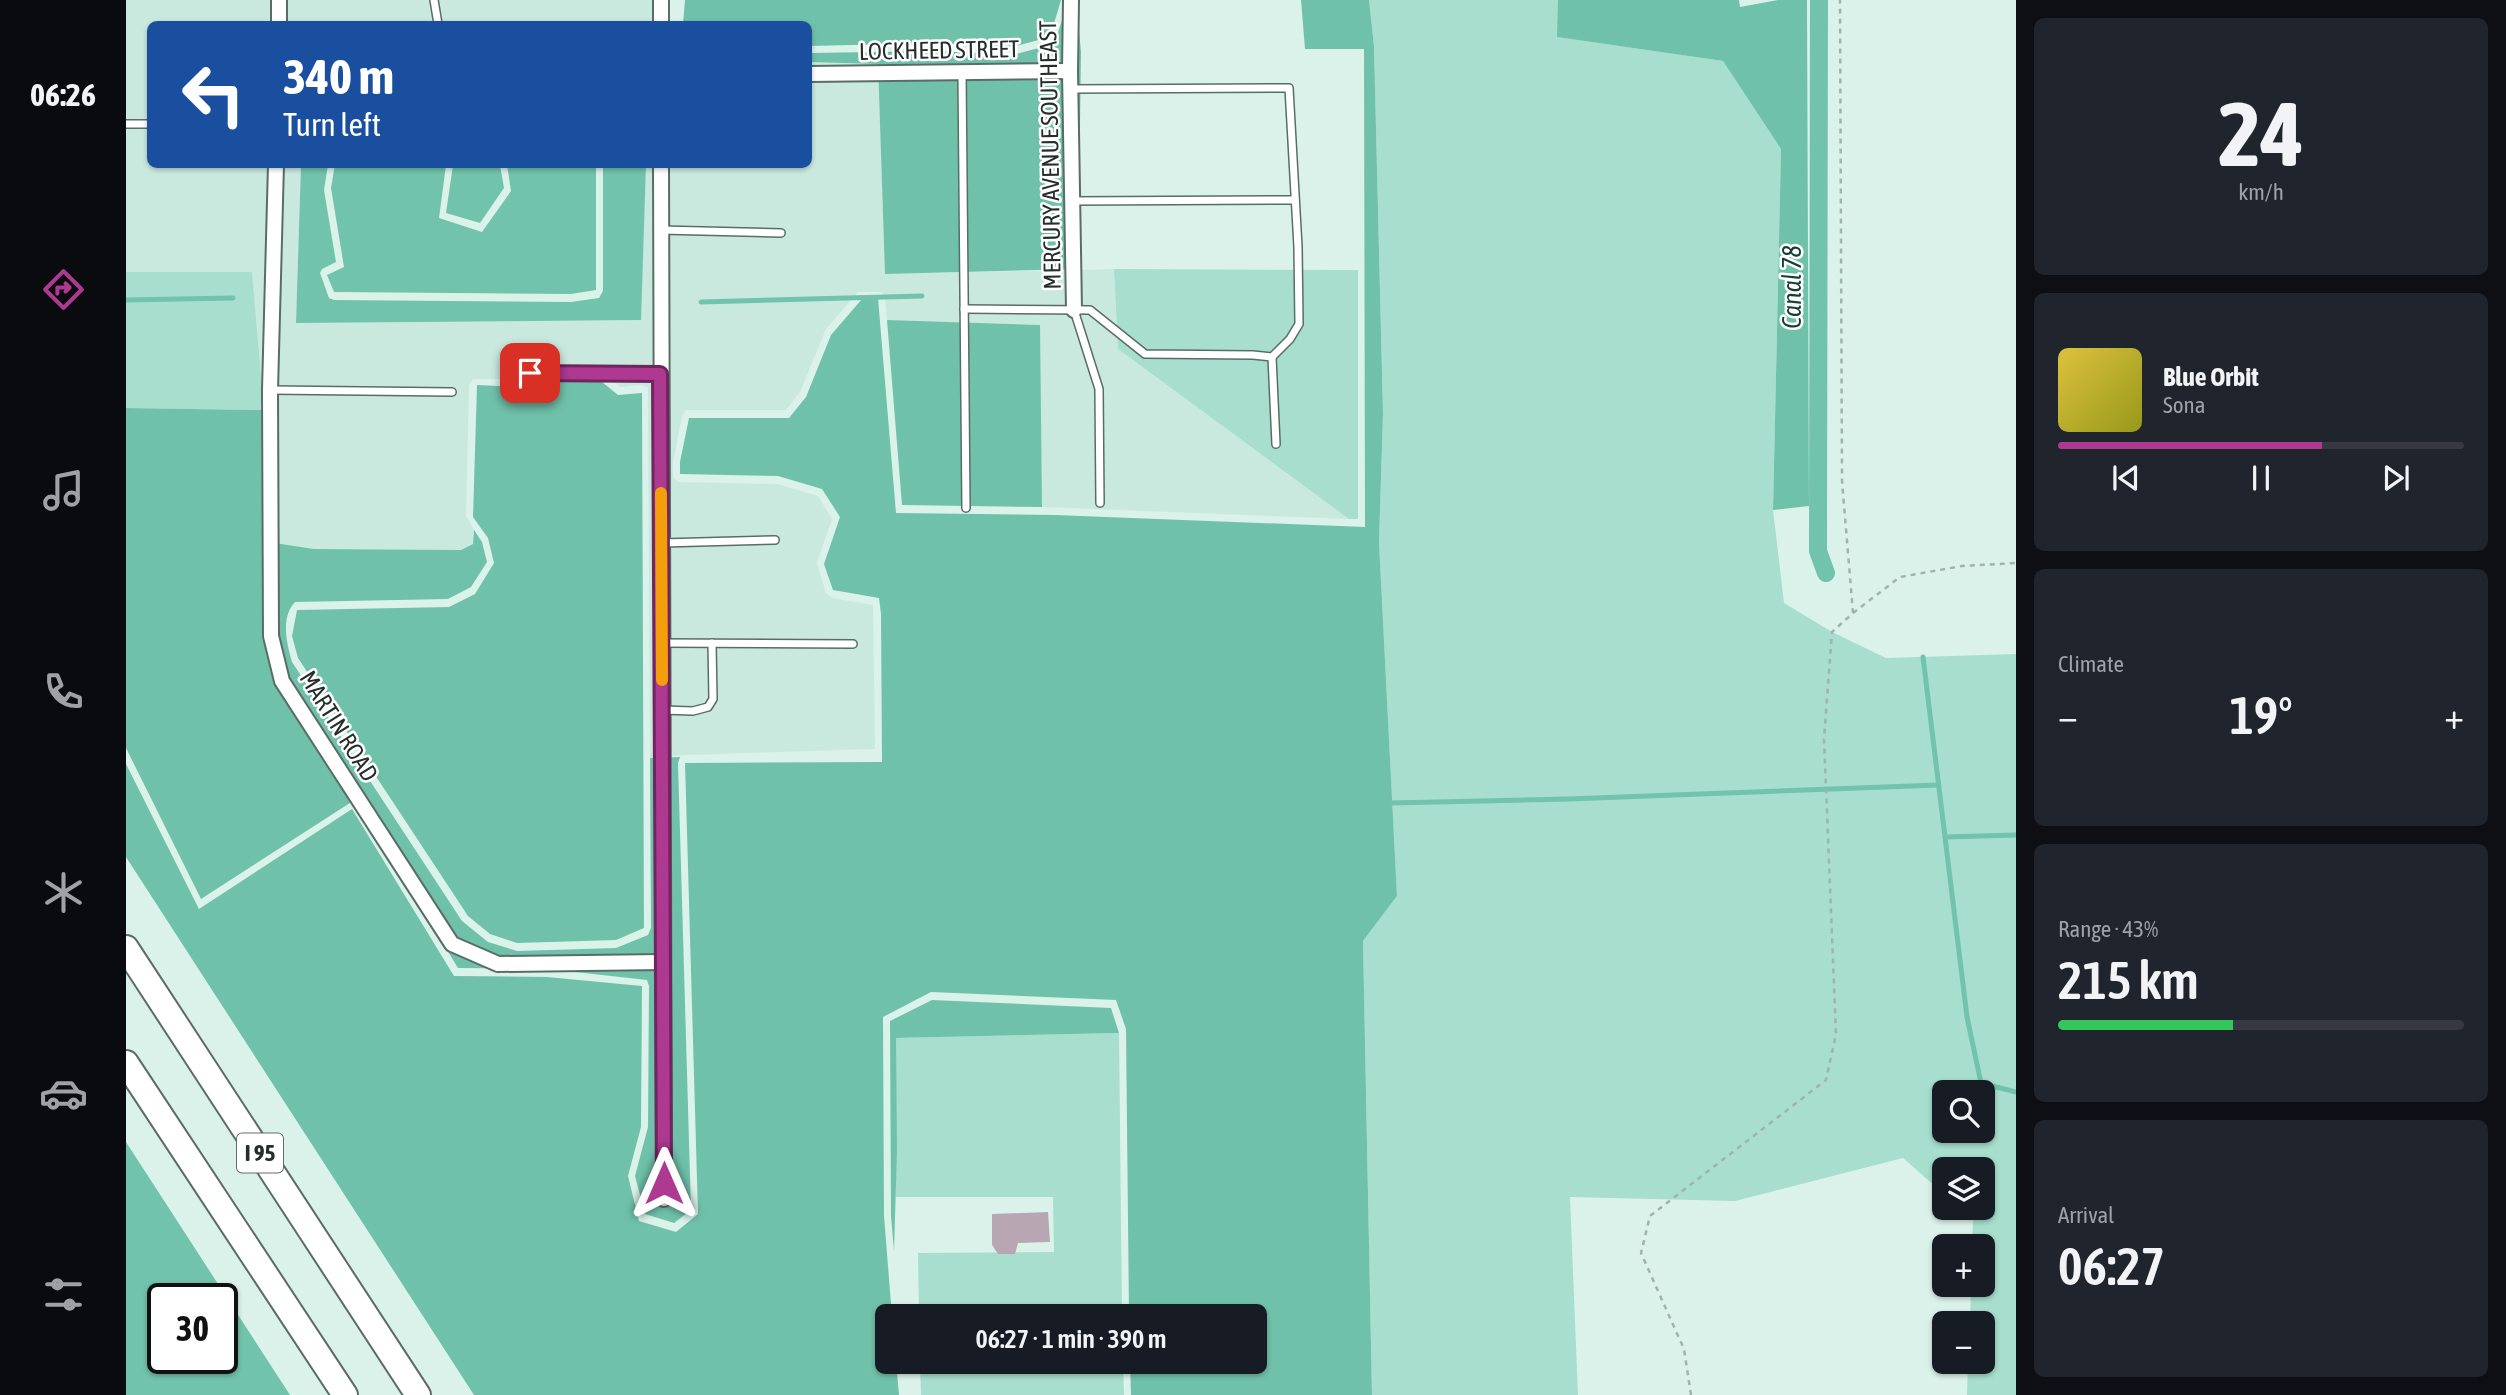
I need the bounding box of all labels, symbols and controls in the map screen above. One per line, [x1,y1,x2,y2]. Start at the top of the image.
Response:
street label: MERCURY AVENUE SOUTHEAST [1034,20,1066,290]
street label: LOCKHEED STREET [859,35,1020,65]
text: 340 m [283,48,394,104]
icon: left [168,49,259,140]
text: 06:26 [30,76,96,113]
text: 24 [2218,81,2304,185]
text: Turn left [283,106,381,143]
text: km/h [2238,179,2284,205]
water label: Canal 78 [1777,245,1807,329]
icon: directions [39,265,88,314]
pin [500,343,560,403]
icon: arrive [511,354,549,392]
text: Blue Orbit [2163,362,2259,392]
text: Sona [2163,392,2205,418]
icon: previous [2107,459,2145,497]
icon: pause [2242,459,2280,497]
icon: next [2377,459,2415,497]
icon: music [39,466,88,515]
text: Climate [2058,651,2124,677]
street label: MARTIN ROAD [294,666,384,786]
icon: phone [39,667,88,716]
text: 19° [2229,685,2293,745]
text: − [2058,694,2078,737]
text: + [2444,694,2464,737]
icon: climate [39,868,88,917]
text: Range · 43% [2058,916,2158,942]
text: 215 km [2058,950,2199,1010]
icon: car [39,1069,88,1118]
map controls [1932,1080,1995,1374]
button: search [1932,1080,1995,1143]
road number: I 95 [237,1134,283,1172]
position arrow [627,1146,701,1220]
button: layers [1932,1157,1995,1220]
text: Arrival [2058,1202,2114,1228]
button: + [1932,1234,1995,1297]
text: 06:27 [2058,1236,2165,1296]
icon: filters [39,1270,88,1319]
speed limit sign: 30 [147,1283,238,1374]
button: − [1932,1311,1995,1374]
text: 06:27 · 1 min · 390 m [976,1324,1166,1354]

